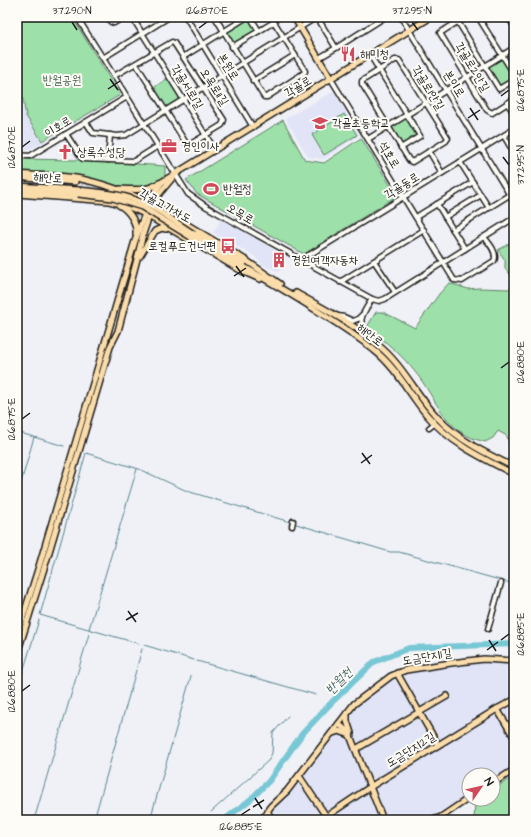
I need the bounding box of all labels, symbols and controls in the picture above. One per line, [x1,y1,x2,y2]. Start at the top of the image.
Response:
text: 37.290°N [53,4,91,18]
text: 126.870°E [186,4,228,18]
text: 37.295°N [392,4,432,18]
street label: 각골로2안길 [451,39,494,95]
restaurant icon: 해미청 [339,45,357,63]
place label: 해미청 [360,46,389,63]
street label: 본원로 [213,50,243,84]
street label: 각골서로1길 [167,61,208,113]
street label: 각골로1안길 [408,62,449,114]
street label: 오목로11길 [196,65,233,109]
street label: 본이로 [439,67,469,101]
text: 126.875°E [514,69,528,111]
park label: 반월공원 [43,72,81,89]
street label: 각골로 [281,72,315,102]
street label: 이호로 [41,112,75,142]
school or university icon: 각골초등학교 [311,114,329,132]
place label: 각골초등학교 [332,115,390,132]
text: 126.870°E [5,126,19,168]
office icon: 경인이사 [160,137,178,155]
place label: 경인이사 [181,138,220,155]
street label: 석호로 [374,138,404,172]
church icon: 상록수성당 [56,143,74,161]
place label: 상록수성당 [77,144,126,161]
text: 37.295°N [514,145,528,185]
street label: 해안로 [33,169,63,187]
street label: 각골동로 [381,169,423,203]
sports icon: 반월정 [202,180,220,198]
place label: 반월정 [223,181,252,198]
street label: 각골고가차도 [136,185,194,227]
street label: 오목로 [223,199,257,229]
bus stop icon: 로컬푸드건너편 [219,237,237,255]
place label: 로컬푸드건너편 [148,238,216,255]
building icon: 경원여객자동차 [270,251,288,269]
place label: 경원여객자동차 [291,252,359,269]
street label: 해안로 [353,319,387,351]
text: 126.880°E [514,341,528,383]
text: 126.875°E [5,398,19,440]
text: 126.885°E [514,612,528,655]
street label: 도금단지1길 [401,644,453,670]
water label: 반월천 [322,662,358,698]
text: 126.880°E [5,670,19,712]
street label: 도금단지2길 [383,728,439,772]
north arrow [461,767,501,807]
text: N [481,775,497,789]
text: 126.885°E [220,820,263,834]

